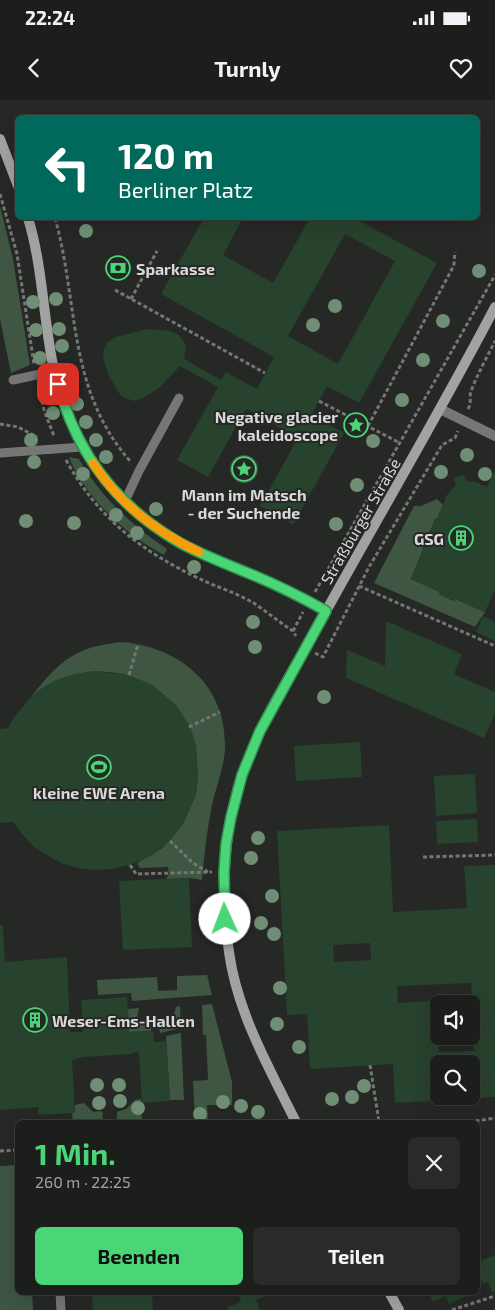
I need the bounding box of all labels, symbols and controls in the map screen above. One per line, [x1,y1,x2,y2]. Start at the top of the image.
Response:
text: 22:24 [25,6,75,29]
icon: back [20,54,48,82]
icon: heart [447,54,475,82]
text: Turnly [214,55,281,81]
text: 120 m [118,134,214,176]
icon: left [35,135,100,200]
text: Berliner Platz [118,176,253,202]
bank icon: Sparkasse [105,255,131,281]
place label: Sparkasse [136,259,215,278]
pin [37,363,79,405]
icon: arrive [44,370,72,398]
place label: Negative glacier kaleidoscope [215,407,338,444]
place icon: Negative glacier kaleidoscope [343,412,369,438]
street label: Straßburger Straße [316,455,404,587]
place icon: Mann im Matsch - der Suchende [231,456,257,482]
place label: Mann im Matsch - der Suchende [182,485,307,522]
building icon: GSG [448,525,474,551]
place label: GSG [414,529,444,548]
sports icon: kleine EWE Arena [86,754,112,780]
place label: kleine EWE Arena [33,783,165,802]
position arrow [198,892,250,944]
map controls [430,995,480,1105]
button: sound [430,995,480,1045]
building icon: Weser-Ems-Hallen [22,1007,48,1033]
place label: Weser-Ems-Hallen [52,1011,195,1030]
button: search [430,1055,480,1105]
text: 1 Min. [35,1135,116,1171]
button: close [408,1137,460,1189]
text: 260 m · 22:25 [35,1172,131,1191]
button: Beenden [35,1227,243,1285]
button: Teilen [253,1227,460,1285]

